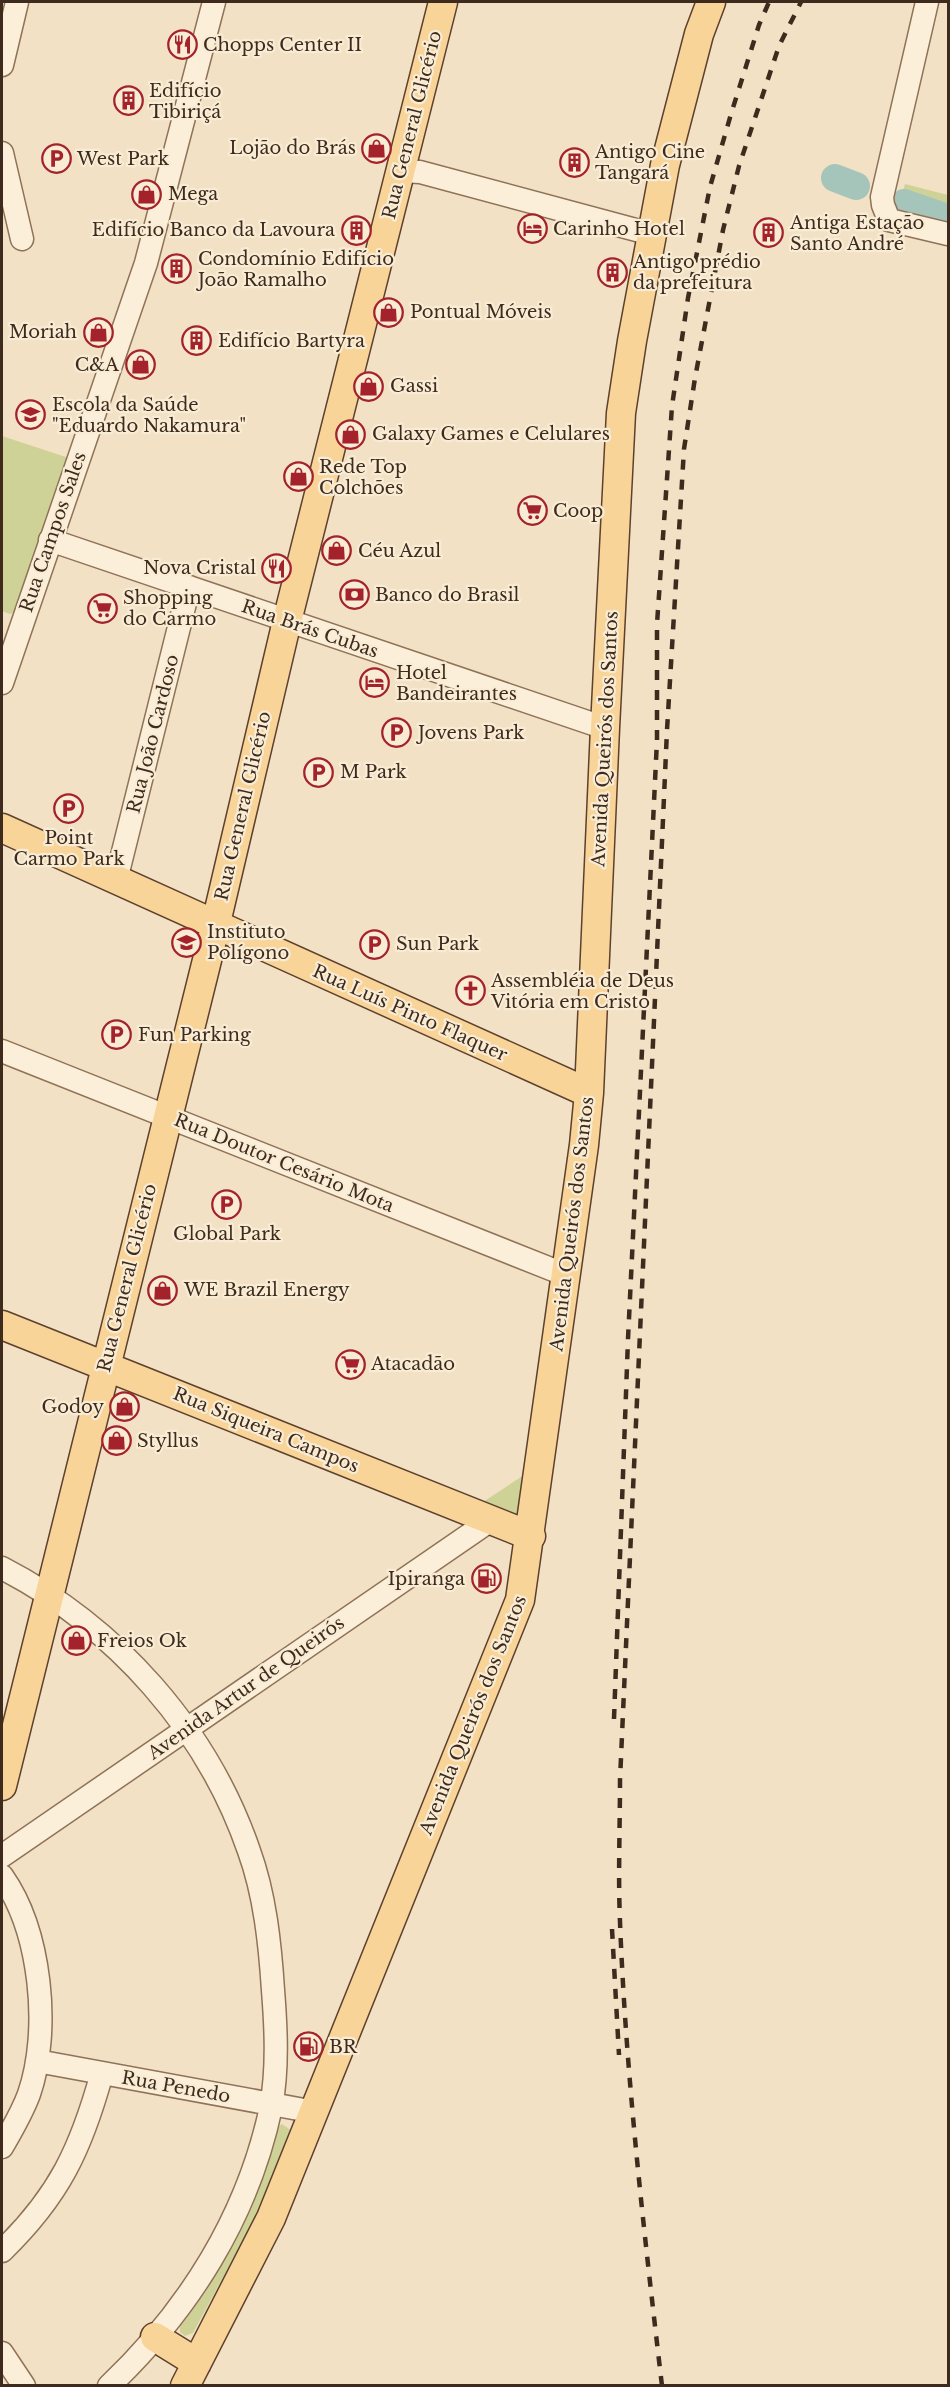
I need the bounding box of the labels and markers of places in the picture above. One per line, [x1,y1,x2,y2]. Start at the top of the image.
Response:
restaurant icon: Chopps Center II [166,29,198,61]
place label: Chopps Center II [203,34,362,56]
place label: Edifício Tibiriçá [149,80,222,123]
building icon: Edifício Tibiriçá [112,85,144,117]
shop icon: Lojão do Brás [361,132,393,164]
place label: Lojão do Brás [229,137,356,159]
place label: Antigo Cine Tangará [594,141,705,184]
parking icon: West Park [40,143,72,175]
building icon: Antigo Cine Tangará [558,146,590,178]
place label: West Park [76,148,169,170]
shop icon: Mega [131,178,163,210]
place label: Mega [168,183,218,205]
place label: Antiga Estação Santo André [789,212,924,255]
hotel icon: Carinho Hotel [516,213,548,245]
building icon: Edifício Banco da Lavoura [340,214,372,246]
building icon: Antiga Estação Santo André [753,217,785,249]
place label: Carinho Hotel [553,218,685,240]
place label: Edifício Banco da Lavoura [92,219,335,241]
place label: Condomínio Edifício João Ramalho [196,248,394,291]
place label: Antigo prédio da prefeitura [632,251,761,294]
building icon: Condomínio Edifício João Ramalho [161,253,193,285]
building icon: Antigo prédio da prefeitura [596,256,628,288]
shop icon: Pontual Móveis [373,296,405,328]
place label: Pontual Móveis [410,301,552,323]
shop icon: Moriah [82,316,114,348]
place label: Moriah [9,321,77,343]
building icon: Edifício Bartyra [181,325,213,357]
place label: Edifício Bartyra [218,330,365,352]
shop icon: C&A [124,349,156,381]
place label: C&A [75,354,120,376]
shop icon: Gassi [353,370,385,402]
place label: Gassi [390,375,438,397]
place label: Escola da Saúde "Eduardo Nakamura" [52,394,246,437]
school or university icon: Escola da Saúde "Eduardo Nakamura" [15,399,47,431]
shop icon: Galaxy Games e Celulares [335,418,367,450]
place label: Galaxy Games e Celulares [372,423,610,445]
place label: Rede Top Colchões [319,456,407,499]
shop icon: Rede Top Colchões [282,461,314,493]
supermarket icon: Coop [516,495,548,527]
place label: Coop [553,500,603,522]
shop icon: Céu Azul [321,535,353,567]
place label: Céu Azul [358,540,441,562]
restaurant icon: Nova Cristal [261,552,293,584]
place label: Nova Cristal [143,557,256,579]
bank icon: Banco do Brasil [338,579,370,611]
place label: Banco do Brasil [375,584,520,606]
place label: Shopping do Carmo [123,587,216,630]
supermarket icon: Shopping do Carmo [86,592,118,624]
place label: Hotel Bandeirantes [396,662,517,705]
hotel icon: Hotel Bandeirantes [359,667,391,699]
parking icon: Jovens Park [381,717,413,749]
place label: Jovens Park [416,722,524,744]
parking icon: M Park [303,756,335,788]
place label: M Park [340,761,407,783]
parking icon: Point Carmo Park [53,793,85,825]
place label: Point Carmo Park [13,827,125,870]
place label: Instituto Polígono [207,921,289,964]
school or university icon: Instituto Polígono [170,926,202,958]
parking icon: Sun Park [359,928,391,960]
place label: Sun Park [396,933,479,955]
place label: Assembléia de Deus Vitória em Cristo [490,970,674,1013]
church icon: Assembléia de Deus Vitória em Cristo [454,975,486,1007]
parking icon: Fun Parking [101,1019,133,1051]
place label: Fun Parking [138,1024,251,1046]
parking icon: Global Park [211,1189,243,1221]
place label: Global Park [173,1223,281,1245]
shop icon: WE Brazil Energy [147,1274,179,1306]
place label: WE Brazil Energy [183,1279,350,1301]
supermarket icon: Atacadão [334,1348,366,1380]
place label: Atacadão [370,1353,455,1375]
shop icon: Godoy [109,1391,141,1423]
place label: Godoy [42,1396,104,1418]
shop icon: Styllus [100,1425,132,1457]
place label: Styllus [137,1430,199,1452]
fuel station icon: Ipiranga [470,1563,502,1595]
place label: Ipiranga [388,1568,465,1590]
shop icon: Freios Ok [60,1625,92,1657]
place label: Freios Ok [97,1630,187,1652]
fuel station icon: BR [292,2031,324,2063]
place label: BR [329,2036,358,2058]

